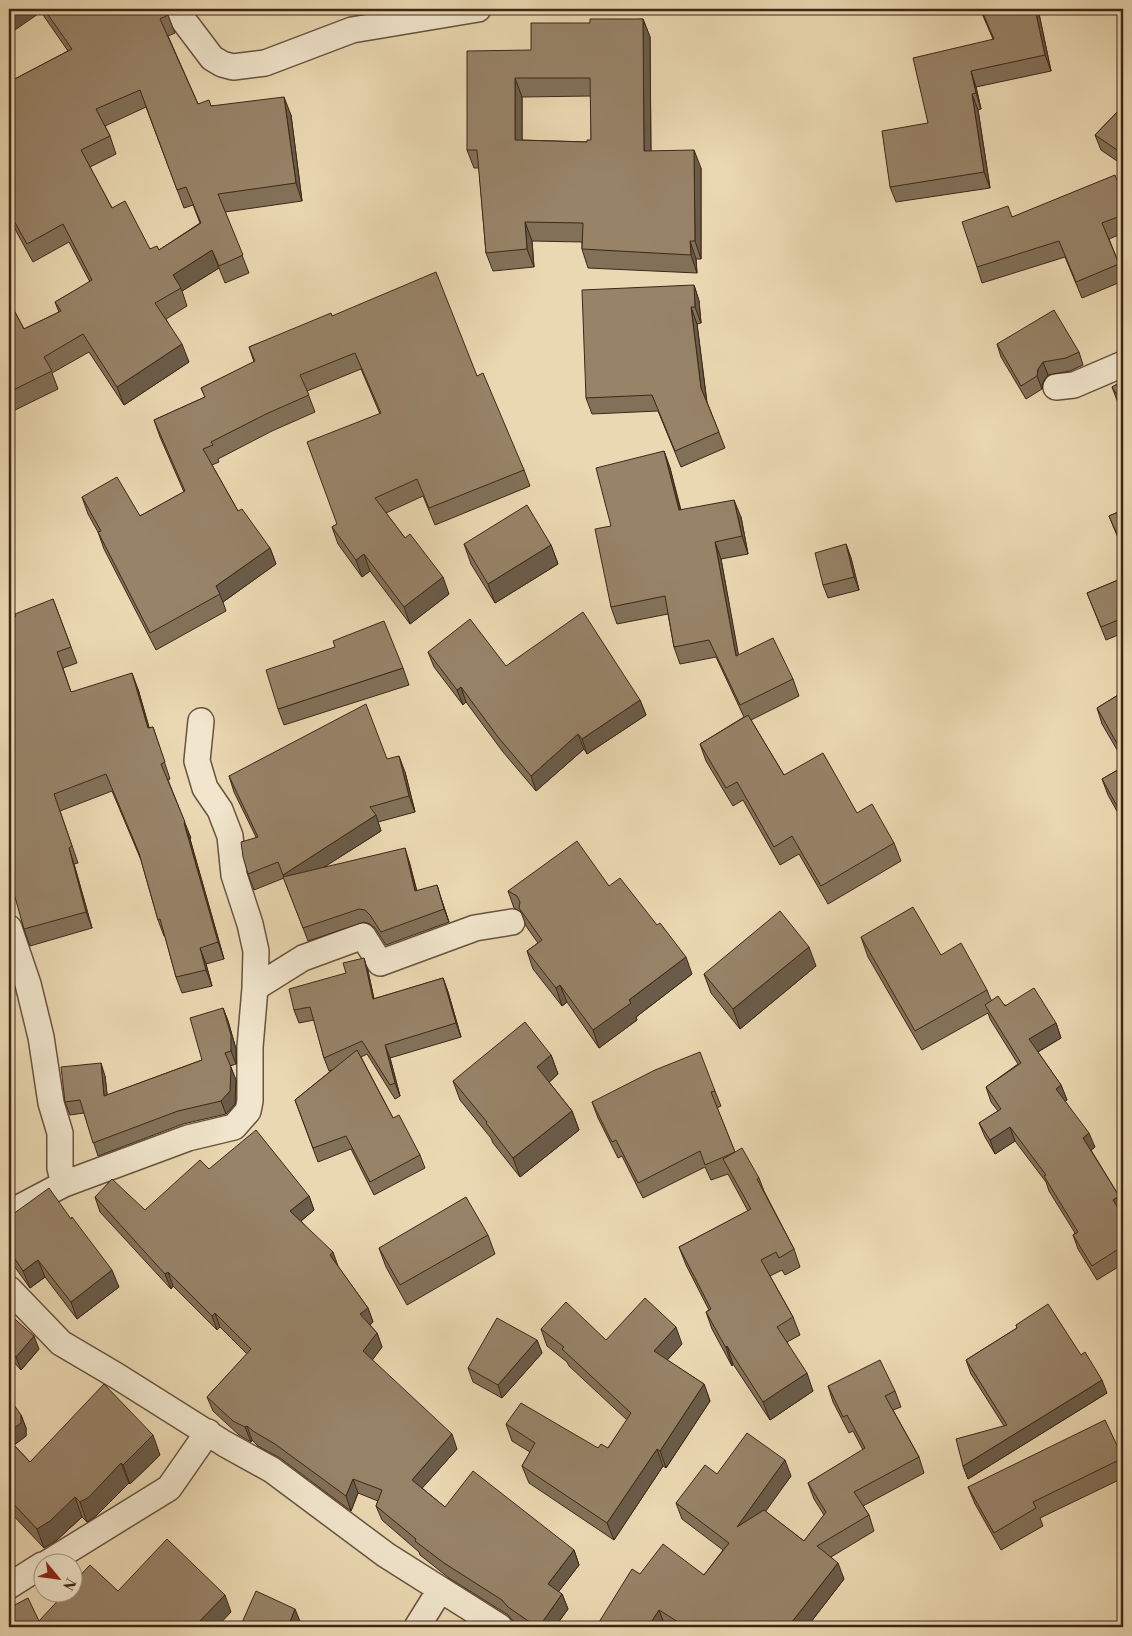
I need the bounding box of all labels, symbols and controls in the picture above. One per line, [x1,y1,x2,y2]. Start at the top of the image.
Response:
north arrow [32,1554,82,1604]
text: N [58,1575,79,1593]

